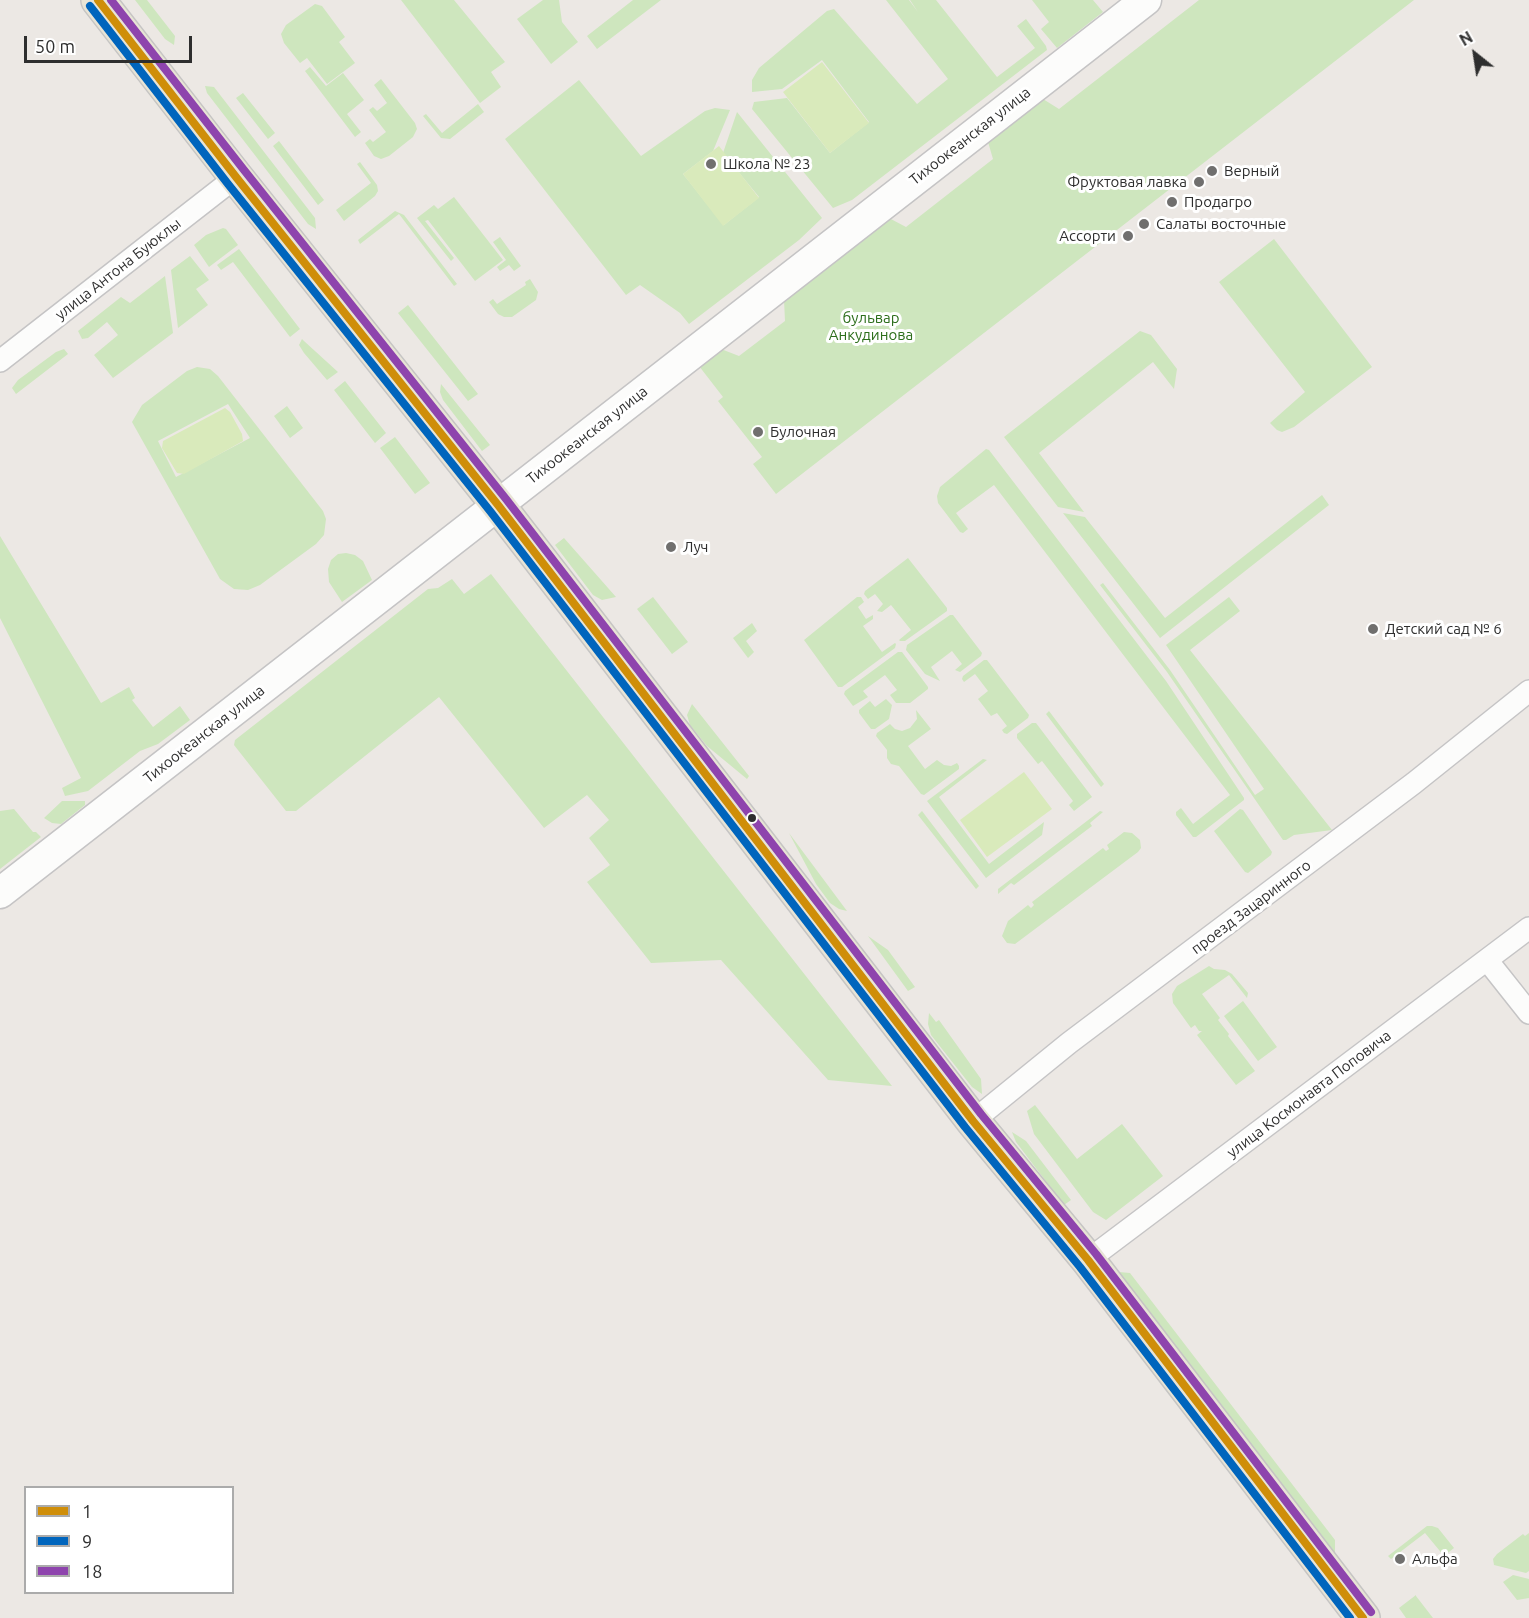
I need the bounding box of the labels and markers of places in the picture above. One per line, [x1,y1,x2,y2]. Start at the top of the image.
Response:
place label: Школа № 23 [723,155,811,173]
marker: Школа № 23 [704,157,718,171]
place label: Верный [1224,162,1279,180]
marker: Верный [1205,164,1219,178]
place label: Фруктовая лавка [1067,173,1187,191]
marker: Фруктовая лавка [1192,175,1206,189]
place label: Продагро [1184,193,1252,211]
marker: Продагро [1165,195,1179,209]
place label: Салаты восточные [1156,215,1286,233]
marker: Салаты восточные [1137,217,1151,231]
place label: Ассорти [1059,227,1116,245]
marker: Ассорти [1121,229,1135,243]
place label: Булочная [770,423,836,441]
marker: Булочная [751,425,765,439]
place label: Луч [683,538,708,556]
marker: Луч [664,540,678,554]
place label: Детский сад № 6 [1385,620,1502,638]
marker: Детский сад № 6 [1366,622,1380,636]
unlabelled marker [746,812,758,824]
place label: Альфа [1412,1550,1458,1568]
marker: Альфа [1393,1552,1407,1566]

